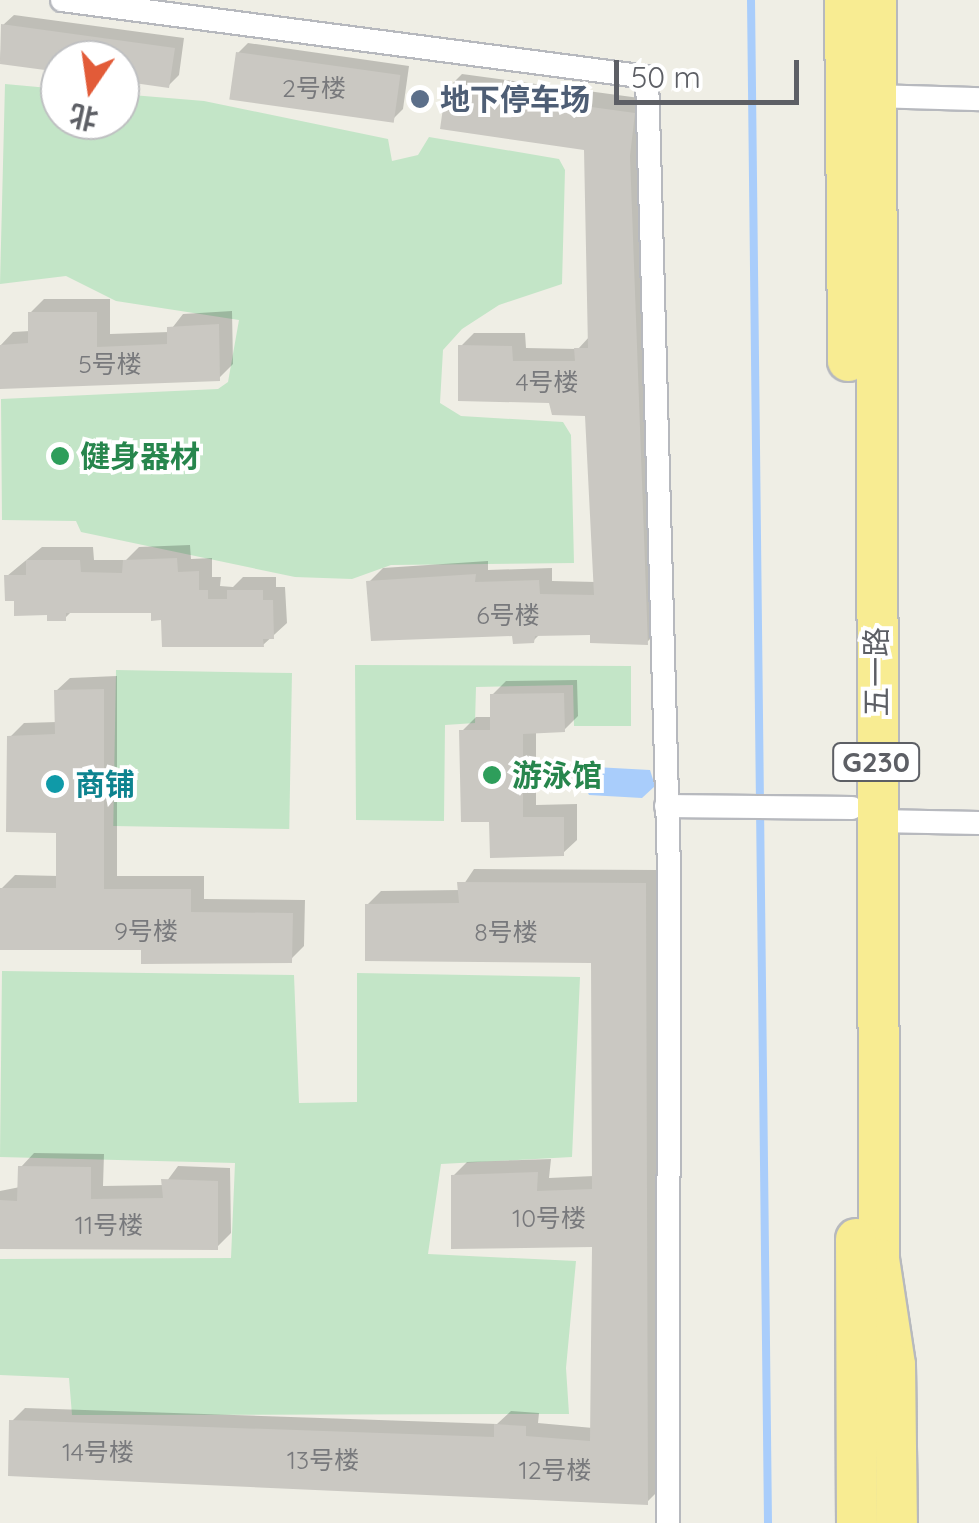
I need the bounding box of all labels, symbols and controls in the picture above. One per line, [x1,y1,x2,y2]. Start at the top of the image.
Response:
north arrow [40,40,140,140]
scale bar [619,40,804,102]
text: 50 m [631,58,701,96]
house number: 2号楼 [282,73,346,103]
place label: 地下停车场 [440,81,590,117]
marker: 地下停车场 [409,88,431,110]
text: 北 [66,98,101,138]
house number: 5号楼 [78,349,142,379]
house number: 4号楼 [515,367,579,397]
place label: 健身器材 [80,438,200,474]
marker: 健身器材 [49,445,71,467]
house number: 6号楼 [476,600,540,630]
street label: 五一路 [858,627,894,717]
road number: G230 [831,739,921,785]
place label: 游泳馆 [512,757,602,793]
marker: 游泳馆 [481,764,503,786]
place label: 商铺 [75,766,135,802]
marker: 商铺 [44,773,66,795]
house number: 9号楼 [114,916,178,946]
house number: 8号楼 [474,917,538,947]
house number: 10号楼 [512,1203,586,1233]
house number: 11号楼 [75,1210,143,1240]
house number: 14号楼 [62,1437,134,1467]
house number: 13号楼 [287,1445,359,1475]
house number: 12号楼 [518,1455,592,1485]

